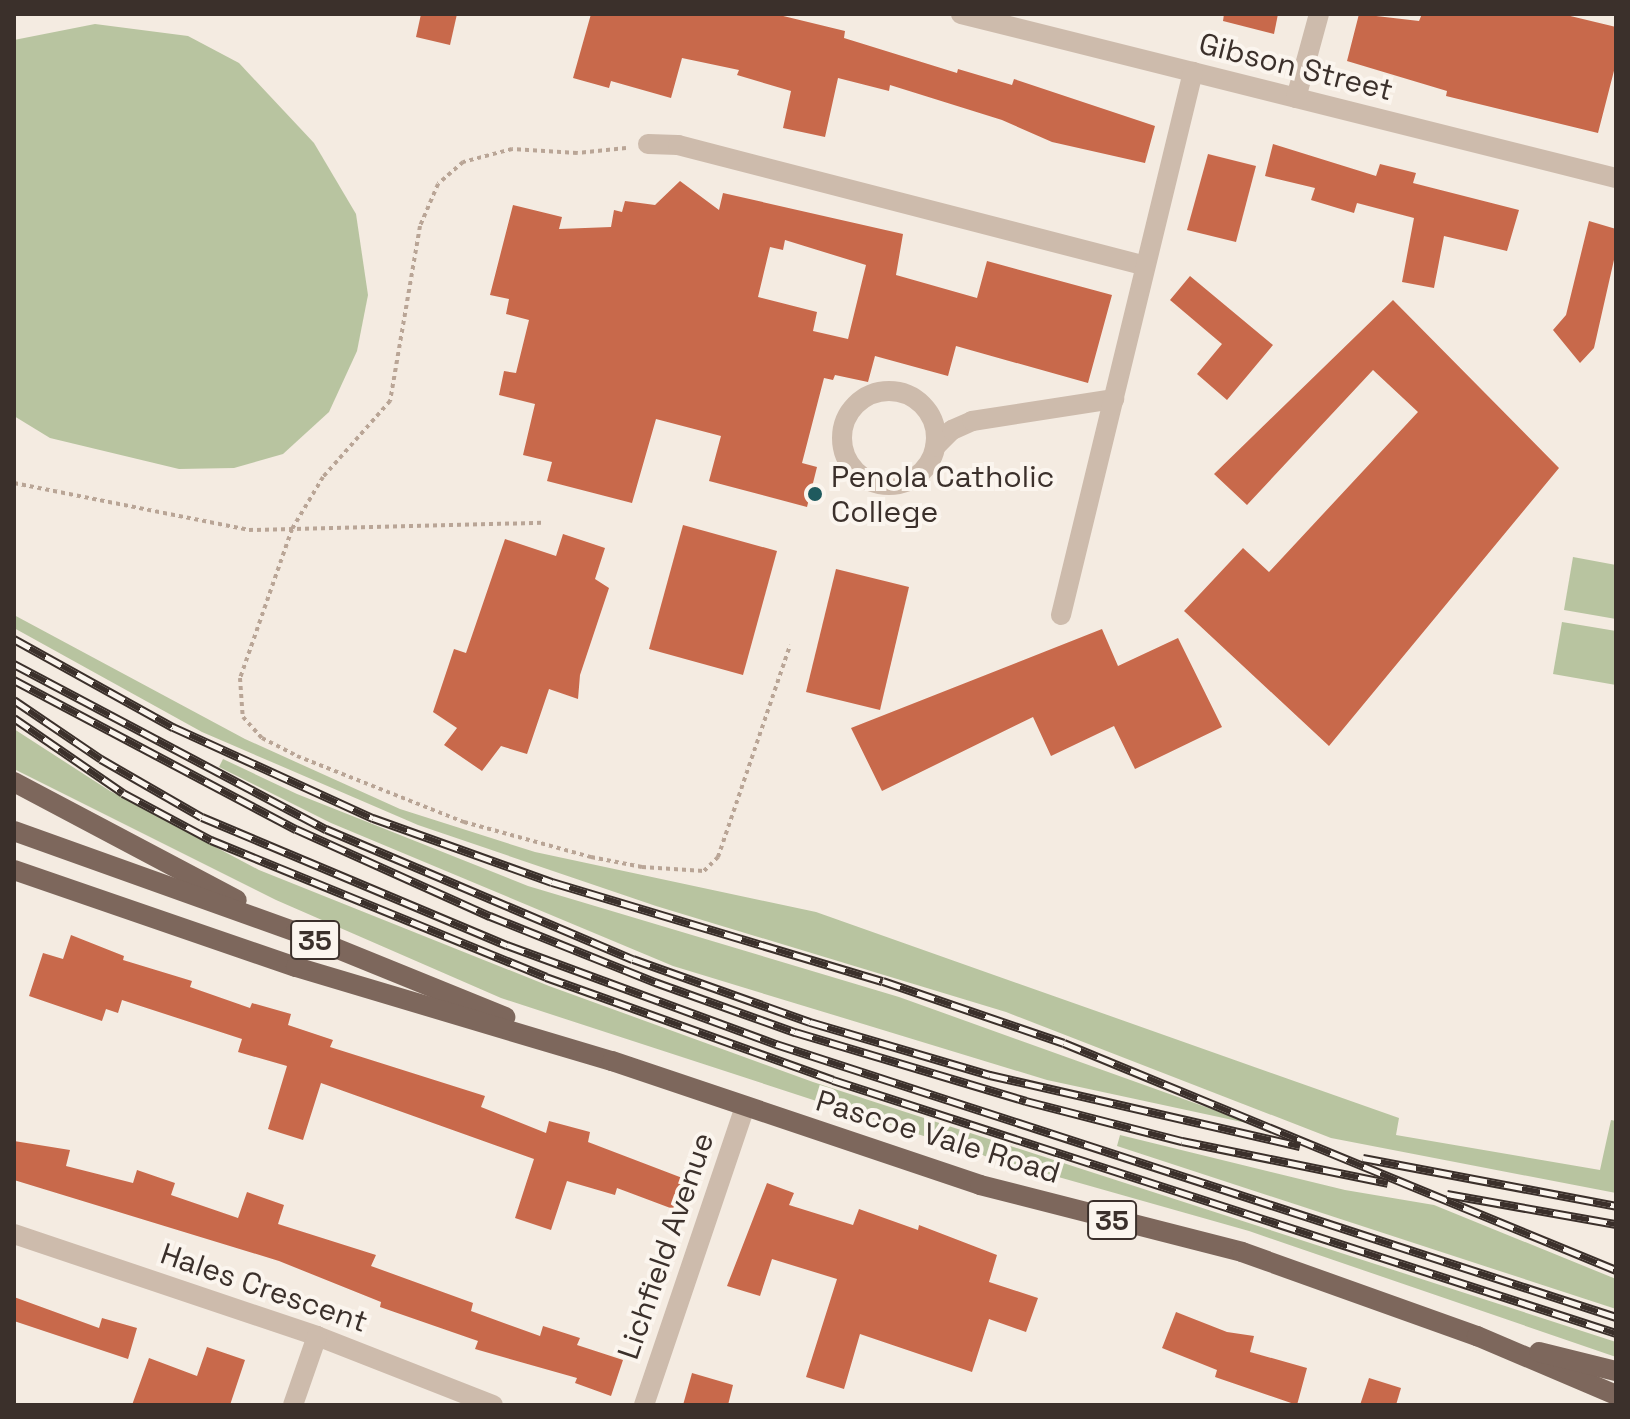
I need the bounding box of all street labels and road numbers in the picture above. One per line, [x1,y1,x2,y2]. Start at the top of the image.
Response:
street label: Gibson Street [1195,26,1397,108]
road number: 35 [289,916,341,964]
street label: Pascoe Vale Road [811,1083,1065,1191]
street label: Lichfield Avenue [610,1128,722,1364]
road number: 35 [1086,1196,1138,1244]
street label: Hales Crescent [156,1236,372,1340]

